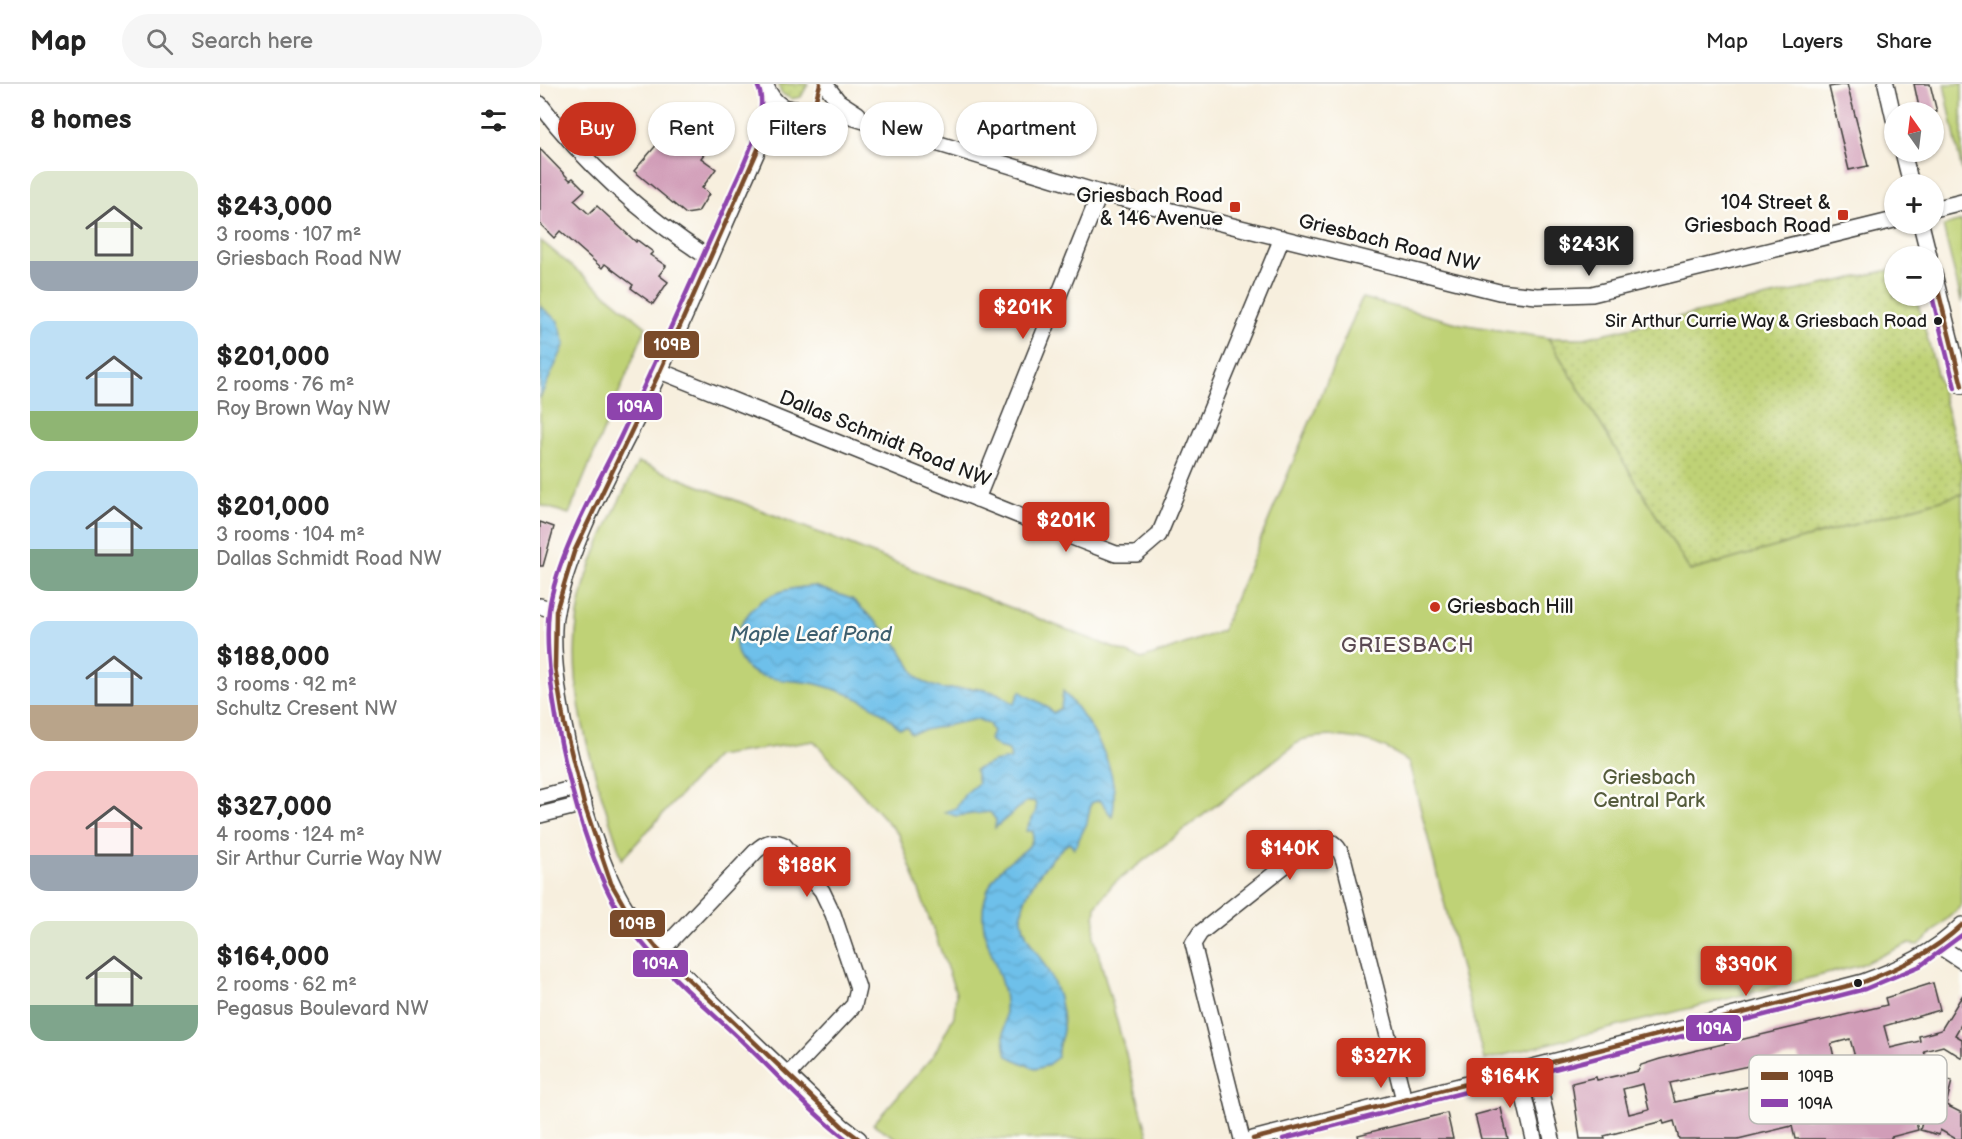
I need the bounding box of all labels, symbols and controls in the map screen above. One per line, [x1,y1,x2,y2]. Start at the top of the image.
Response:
search box [122,14,542,68]
text: Map [30,25,86,58]
icon: search [143,25,176,58]
text: Search here [191,28,313,55]
text: Map [1706,29,1748,54]
text: Layers [1781,29,1843,54]
text: Share [1876,29,1932,54]
chip: Buy [558,102,636,156]
chip: Rent [648,102,735,156]
chip: Filters [747,102,848,156]
chip: New [860,102,944,156]
chip: Apartment [956,102,1097,156]
north arrow [1884,102,1944,162]
map controls [1884,102,1944,306]
icon: filters [477,104,510,137]
text: 8 homes [30,105,132,136]
button: + [1884,174,1944,234]
place label: Griesbach Road & 146 Avenue [1076,184,1223,231]
place label: 104 Street & Griesbach Road [1684,191,1831,238]
text: $243,000 [216,192,333,223]
icon: home [78,195,150,267]
marker: Griesbach Road & 146 Avenue [1228,200,1242,214]
marker: 104 Street & Griesbach Road [1836,208,1850,222]
street label: Griesbach Road NW [1296,209,1482,277]
text: 3 rooms · 107 m² [216,223,361,247]
pin: $243K [1547,226,1631,277]
text: $243K [1558,233,1620,257]
button: − [1884,246,1944,306]
text: Griesbach Road NW [216,247,402,271]
pin: $201K [981,289,1065,340]
text: $201K [993,296,1053,320]
place label: Sir Arthur Currie Way & Griesbach Road [1605,311,1927,332]
marker: Sir Arthur Currie Way & Griesbach Road [1932,315,1944,327]
line badge: 109B [643,330,700,359]
text: 109B [653,336,691,355]
text: $201,000 [216,342,330,373]
icon: home [78,345,150,417]
text: 2 rooms · 76 m² [216,373,354,397]
street label: Dallas Schmidt Road NW [776,386,994,492]
line badge: 109A [606,392,663,421]
text: Roy Brown Way NW [216,397,391,421]
text: 109A [617,398,653,417]
text: $201,000 [216,492,330,523]
icon: home [78,495,150,567]
pin: $201K [1024,502,1108,553]
text: $201K [1036,509,1096,533]
text: 3 rooms · 104 m² [216,523,365,547]
text: Dallas Schmidt Road NW [216,547,442,571]
place label: Griesbach Hill [1447,595,1574,619]
marker: Griesbach Hill [1428,600,1442,614]
water label: Maple Leaf Pond [730,622,893,647]
district label: GRIESBACH [1341,633,1475,658]
text: $188,000 [216,642,330,673]
icon: home [78,645,150,717]
text: 3 rooms · 92 m² [216,673,357,697]
text: Schultz Cresent NW [216,697,397,721]
park label: Griesbach Central Park [1593,766,1705,813]
text: $327,000 [216,792,332,823]
icon: home [78,795,150,867]
text: 4 rooms · 124 m² [216,823,365,847]
pin: $140K [1248,830,1332,881]
text: $140K [1260,837,1320,861]
text: Sir Arthur Currie Way NW [216,847,442,871]
pin: $188K [765,847,849,898]
text: $188K [777,854,837,878]
line badge: 109B [609,909,666,938]
text: 109B [618,915,656,934]
text: $164,000 [216,942,330,973]
icon: home [78,945,150,1017]
pin: $390K [1704,946,1788,997]
line badge: 109A [632,949,689,978]
text: $390K [1715,953,1777,977]
text: 109A [642,955,678,974]
text: 2 rooms · 62 m² [216,973,357,997]
unlabelled marker [1852,977,1864,989]
text: Pegasus Boulevard NW [216,997,429,1021]
line badge: 109A [1685,1014,1742,1042]
text: 109A [1696,1020,1732,1039]
pin: $327K [1339,1038,1423,1089]
text: $327K [1351,1045,1411,1069]
legend [1749,1055,1947,1124]
pin: $164K [1468,1058,1552,1109]
text: $164K [1480,1065,1540,1089]
text: 109B [1798,1068,1834,1087]
text: 109A [1798,1095,1833,1114]

